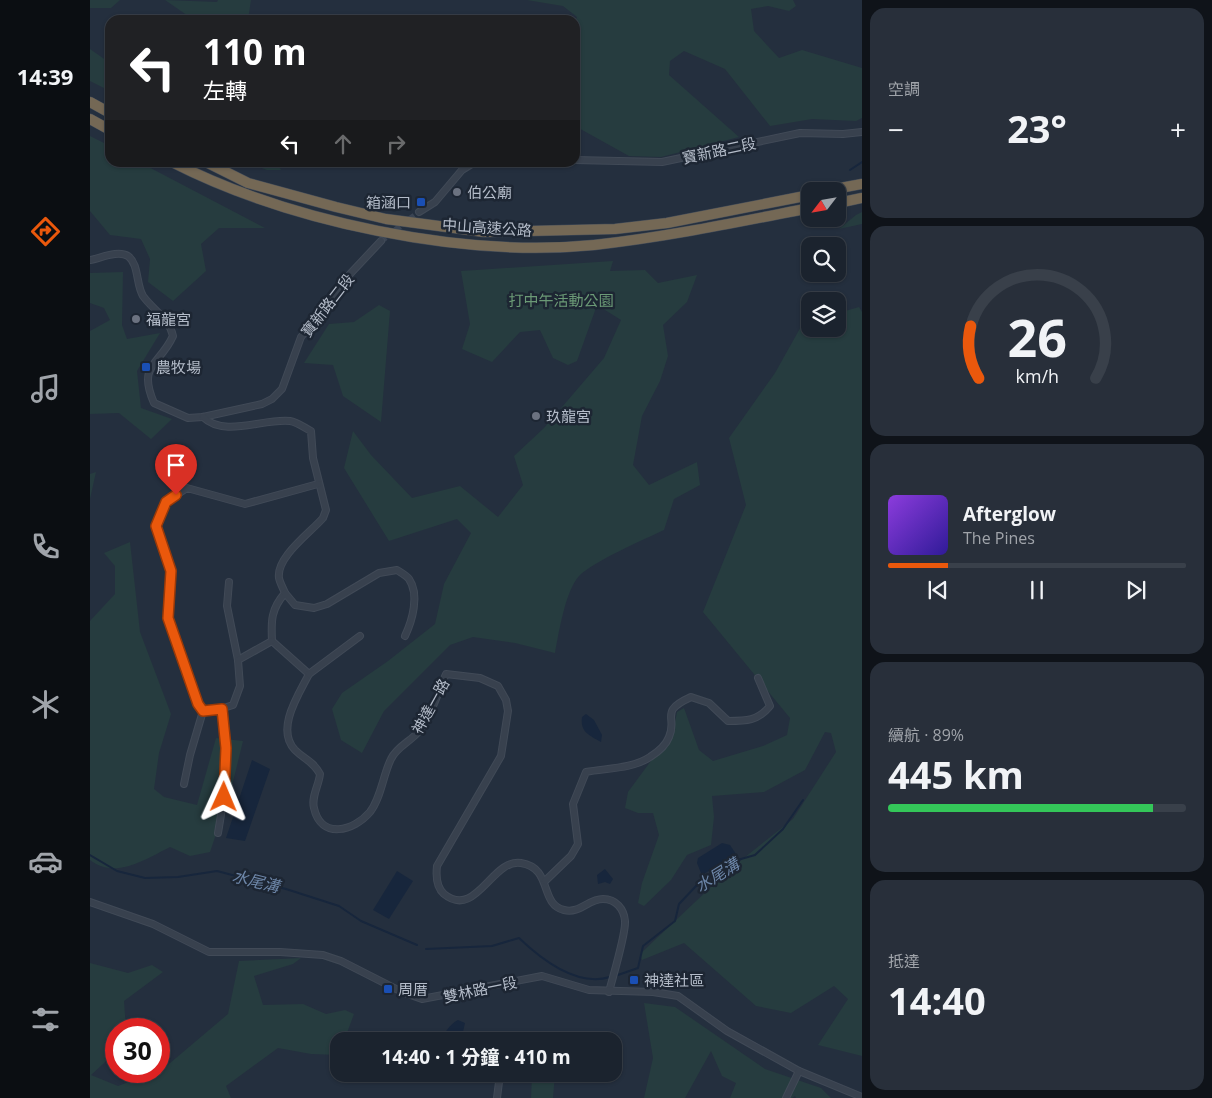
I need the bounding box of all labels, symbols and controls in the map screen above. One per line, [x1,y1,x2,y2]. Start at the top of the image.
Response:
text: 110 m [203,28,307,75]
icon: left [120,35,185,100]
text: 14:39 [17,61,73,91]
text: 左轉 [203,75,247,105]
text: 空調 [888,78,920,100]
text: 23° [1007,102,1067,154]
text: − [888,110,904,148]
text: + [1170,110,1186,148]
icon: left [276,130,304,158]
icon: ahead [329,130,357,158]
icon: right [382,130,410,158]
street label: 寶新路二段 [680,132,758,168]
place label: 伯公廟 [467,182,512,202]
north arrow [801,182,846,228]
map controls [801,182,846,337]
marker: 伯公廟 [451,186,463,198]
place label: 箱涵口 [366,192,411,212]
marker: 箱涵口 [415,196,427,208]
icon: directions [28,214,63,249]
street label: 中山高速公路 [441,214,533,240]
button: search [801,237,846,282]
street label: 寶新路二段 [296,269,358,341]
park label: 打中午活動公園 [508,290,614,310]
button: layers [801,292,846,337]
text: 26 [1007,301,1067,372]
place label: 福龍宮 [146,309,191,329]
marker: 福龍宮 [130,313,142,325]
place label: 農牧場 [156,357,201,377]
marker: 農牧場 [140,361,152,373]
text: km/h [1015,364,1059,388]
icon: music [28,371,63,406]
place label: 玖龍宮 [546,406,591,426]
marker: 玖龍宮 [530,410,542,422]
pin [155,444,197,495]
icon: arrive [162,451,190,479]
text: Afterglow [963,501,1056,527]
text: The Pines [963,527,1035,549]
icon: phone [28,529,63,564]
icon: previous [924,576,952,604]
icon: pause [1023,576,1051,604]
icon: next [1122,576,1150,604]
street label: 神達一路 [407,675,453,737]
icon: climate [28,687,63,722]
text: 續航 · 89% [888,724,964,746]
text: 445 km [888,748,1024,800]
position arrow [197,770,249,822]
icon: car [28,844,63,879]
water label: 水尾溝 [691,852,745,897]
water label: 水尾溝 [230,865,284,898]
text: 抵達 [888,950,920,972]
place label: 神達社區 [644,970,704,990]
street label: 雙林路一段 [441,971,519,1007]
marker: 神達社區 [628,974,640,986]
text: 14:40 [888,974,986,1026]
place label: 周厝 [398,979,428,999]
marker: 周厝 [382,983,394,995]
icon: filters [28,1002,63,1037]
speed limit sign: 30 [105,1018,170,1083]
text: 14:40 · 1 分鐘 · 410 m [381,1044,571,1070]

